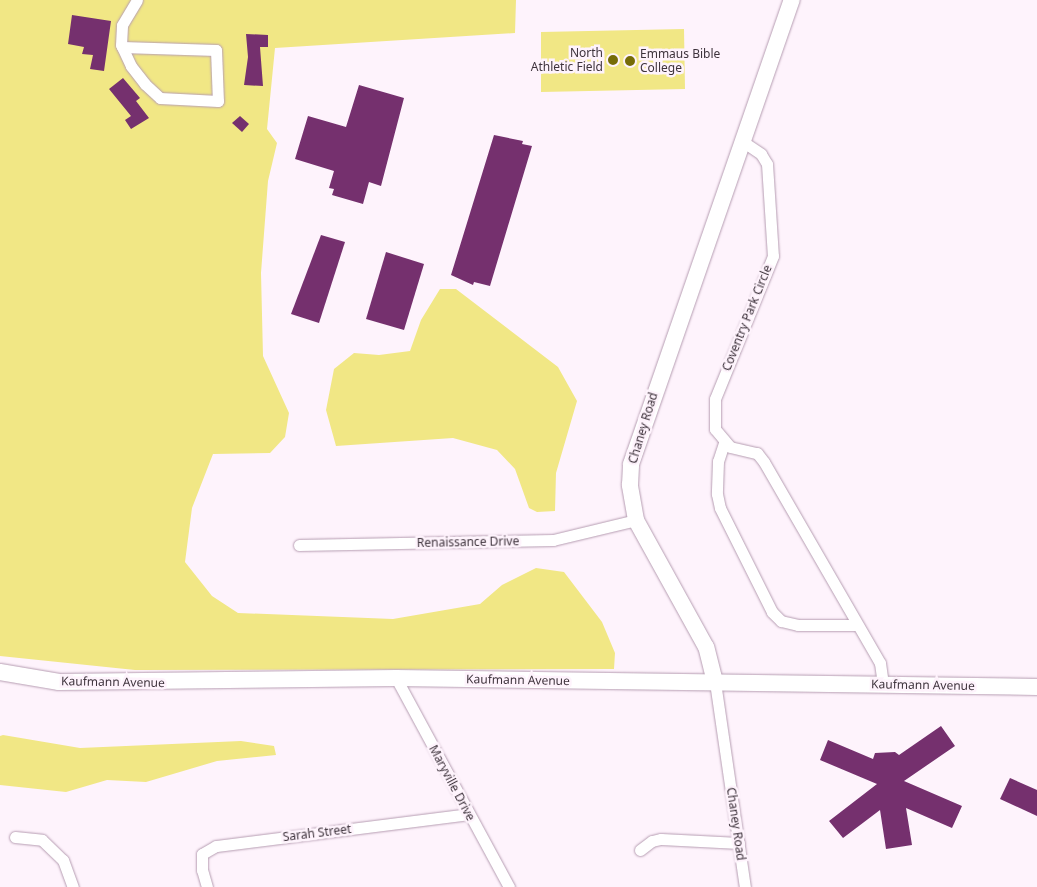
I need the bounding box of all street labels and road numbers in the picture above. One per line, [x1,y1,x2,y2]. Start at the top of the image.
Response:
street label: Coventry Park Circle [719,263,775,373]
street label: Chaney Road [625,391,661,465]
street label: Renaissance Drive [417,534,519,550]
street label: Kaufmann Avenue [466,672,570,688]
street label: Kaufmann Avenue [61,674,165,690]
street label: Kaufmann Avenue [871,677,975,693]
street label: Maryville Drive [426,743,478,823]
street label: Chaney Road [724,786,748,862]
street label: Sarah Street [282,822,352,844]

